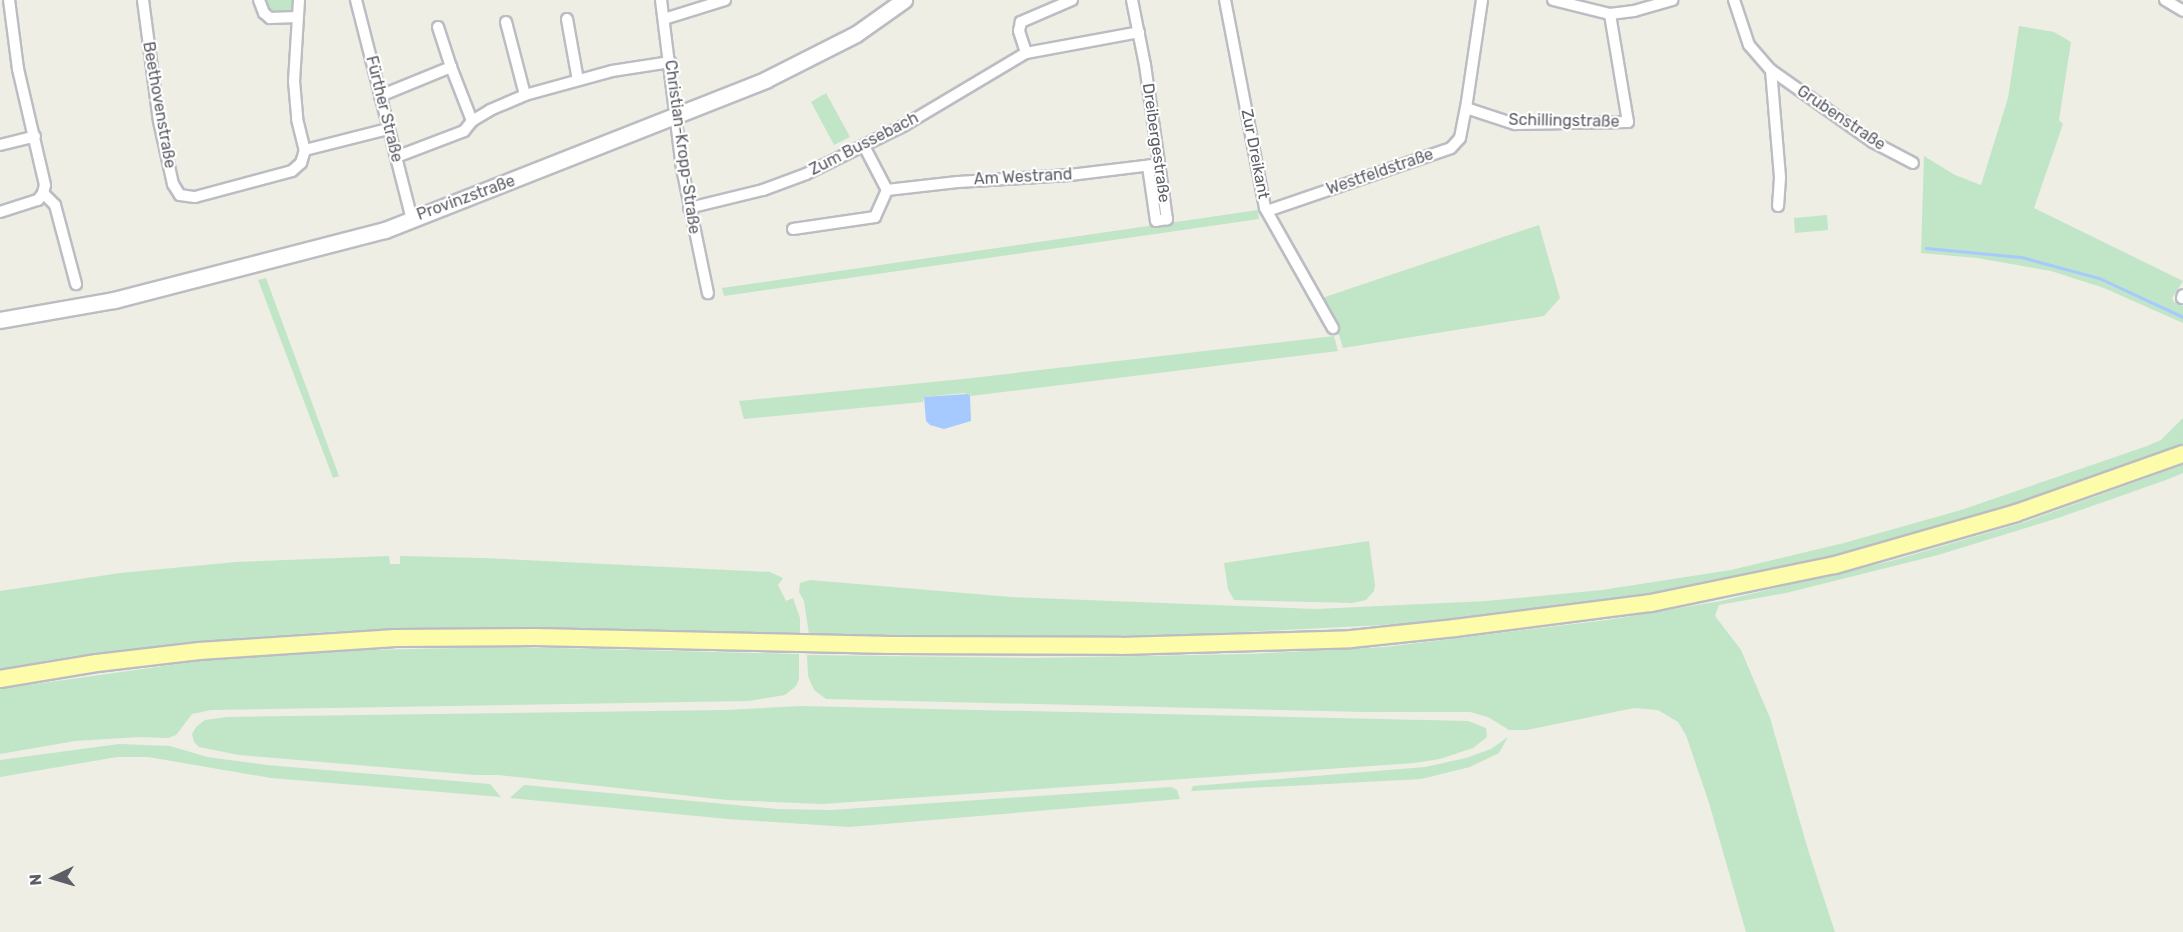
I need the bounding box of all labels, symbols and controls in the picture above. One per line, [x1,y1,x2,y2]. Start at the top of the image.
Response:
street label: Beethovenstraße [138,40,180,170]
street label: Fürther Straße [361,54,407,164]
street label: Christian-Kropp-Straße [660,59,704,235]
street label: Grubenstraße [1793,81,1889,155]
street label: Dreibergestraße [1138,82,1174,204]
street label: Zur Dreikant [1237,107,1273,201]
street label: Zum Bussebach [806,108,922,180]
street label: Schillingstraße [1508,110,1620,132]
street label: Westfeldstraße [1324,145,1436,199]
street label: Am Westrand [973,165,1073,189]
street label: Provinzstraße [414,171,518,225]
north arrow [24,848,84,908]
text: N [26,873,46,886]

